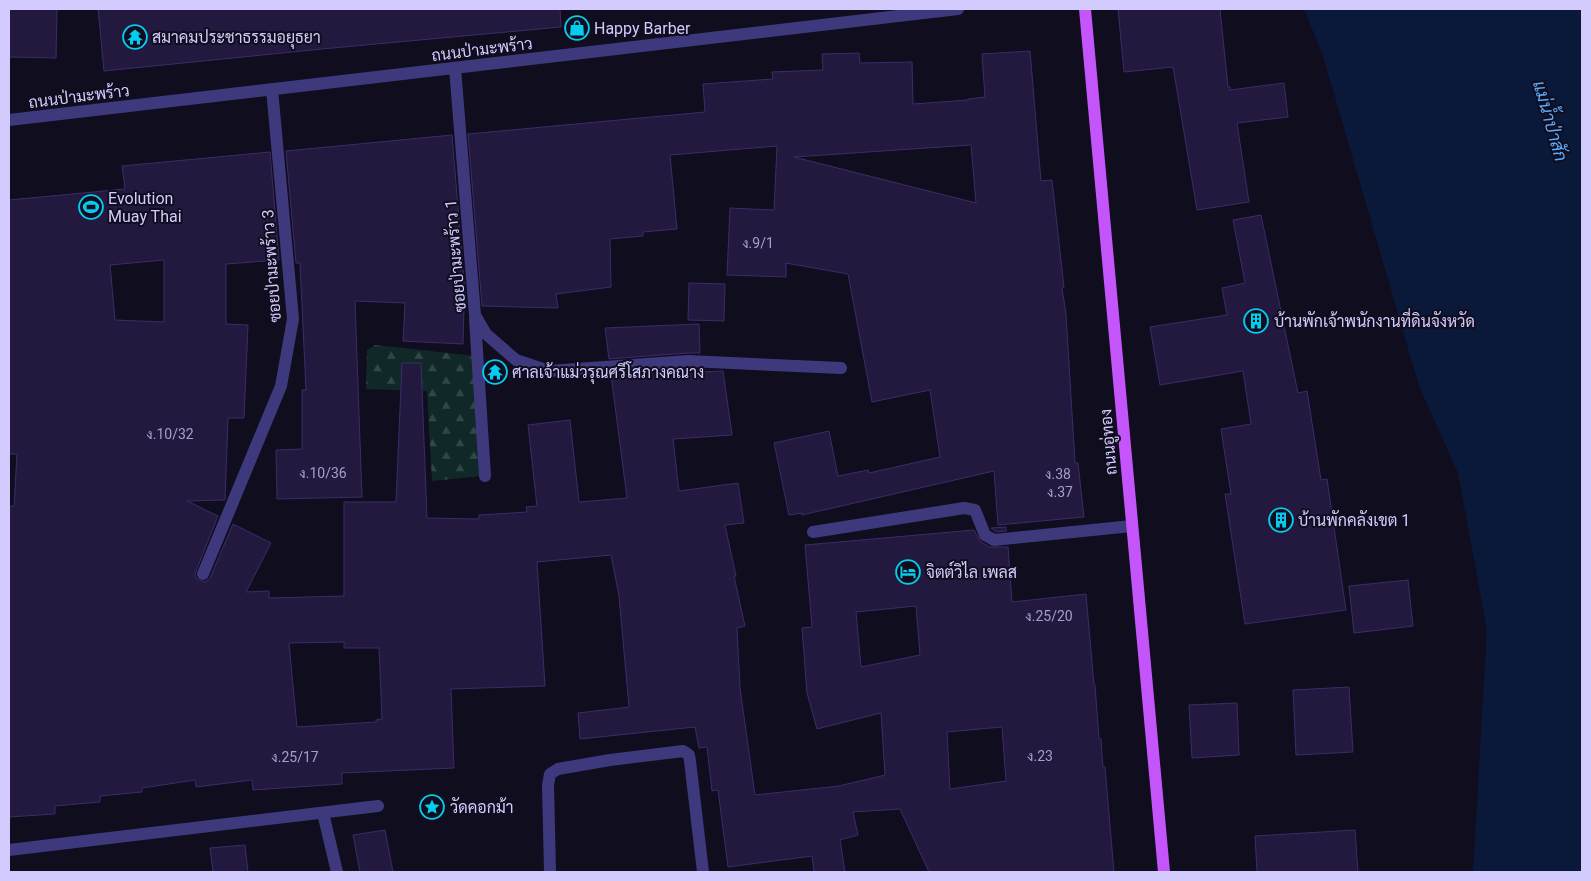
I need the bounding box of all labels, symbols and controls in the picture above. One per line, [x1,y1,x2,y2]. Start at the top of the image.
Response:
shop icon: Happy Barber [564,15,590,41]
place label: Happy Barber [594,19,691,38]
temple icon: สมาคมประชาธรรมอยุธยา [122,24,148,50]
place label: สมาคมประชาธรรมอยุธยา [152,28,321,49]
street label: ถนนป่ามะพร้าว [430,33,534,65]
water label: แม่น้ำป่าสัก [1529,77,1577,164]
street label: ถนนป่ามะพร้าว [27,80,131,112]
place label: Evolution Muay Thai [108,189,182,226]
sports icon: Evolution Muay Thai [78,194,104,220]
street label: ซอยป่ามะพร้าว 1 [440,199,470,313]
street label: ซอยป่ามะพร้าว 3 [257,209,285,323]
house number: ง.9/1 [742,235,774,251]
place label: บ้านพักเจ้าพนักงานที่ดินจังหวัด [1274,307,1475,331]
building icon: บ้านพักเจ้าพนักงานที่ดินจังหวัด [1243,308,1269,334]
temple icon: ศาลเจ้าแม่วรุณศรีโสภางคณาง [482,359,508,385]
place label: ศาลเจ้าแม่วรุณศรีโสภางคณาง [512,361,704,384]
street label: ถนนอู่ทอง [1095,408,1123,476]
house number: ง.10/32 [146,426,194,442]
house number: ง.10/36 [299,465,347,481]
house number: ง.38 [1045,466,1071,482]
house number: ง.37 [1047,484,1073,500]
building icon: บ้านพักคลังเขต 1 [1268,507,1294,533]
place label: บ้านพักคลังเขต 1 [1298,510,1410,530]
hotel icon: จิตต์วิไล เพลส [895,559,921,585]
place label: จิตต์วิไล เพลส [926,560,1017,582]
house number: ง.25/20 [1025,608,1073,624]
house number: ง.23 [1027,748,1053,764]
house number: ง.25/17 [271,749,319,765]
place icon: วัดคอกม้า [419,794,445,820]
place label: วัดคอกม้า [450,797,514,817]

